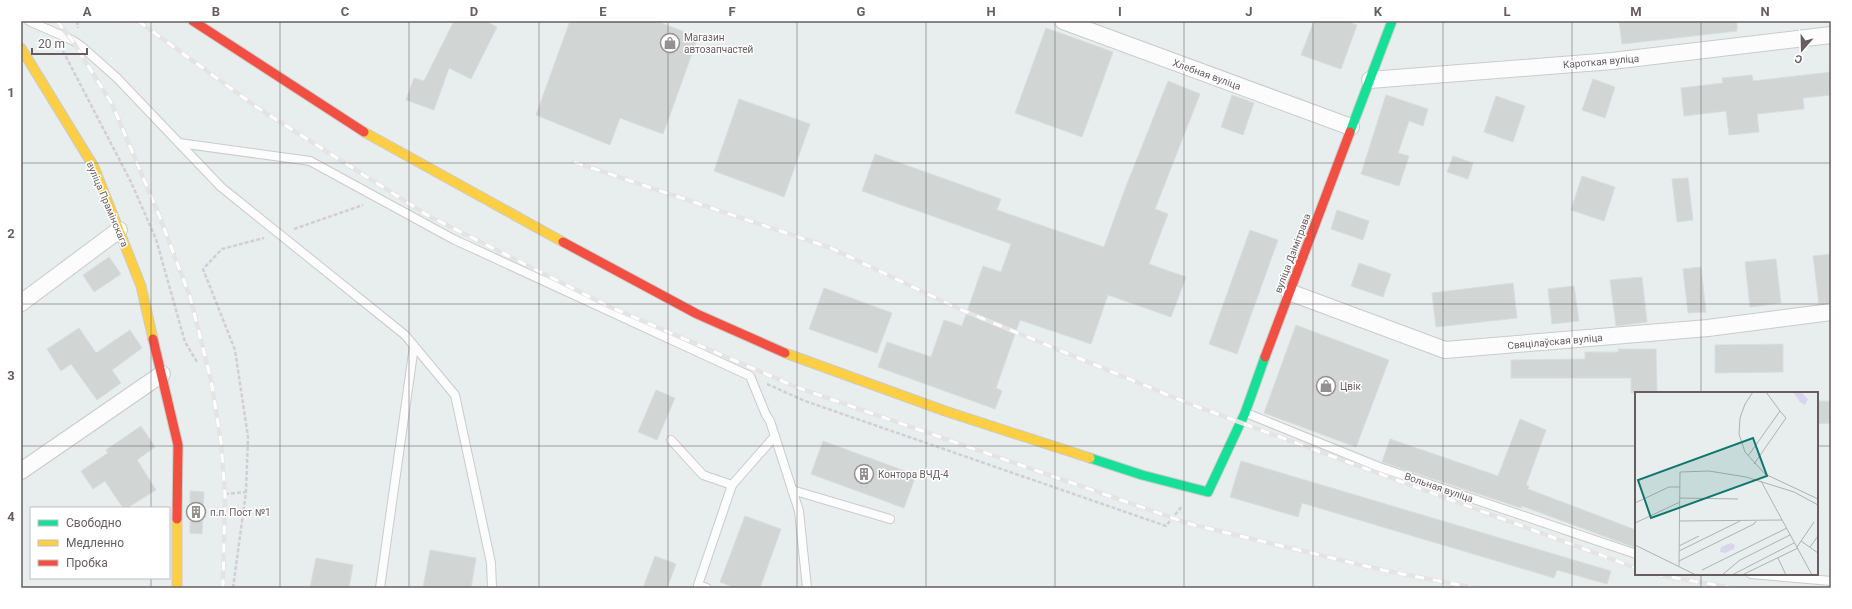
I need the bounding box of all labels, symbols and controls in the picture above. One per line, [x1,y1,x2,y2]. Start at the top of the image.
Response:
text: A [83,4,92,19]
text: B [212,4,220,19]
text: C [341,4,350,19]
text: D [470,4,478,19]
text: E [599,4,607,19]
text: F [728,4,736,19]
text: G [857,4,866,19]
text: H [986,4,996,19]
text: I [1118,4,1122,19]
text: J [1245,4,1253,19]
text: K [1374,4,1383,19]
text: L [1503,4,1511,19]
text: M [1630,4,1642,19]
text: N [1760,4,1770,19]
scale bar [32,30,87,56]
north arrow [1782,30,1822,70]
shop icon: Магазин автозапчастей [659,32,681,54]
place label: Магазин автозапчастей [684,32,754,55]
text: 20 m [38,37,65,51]
text: С [1793,52,1804,66]
street label: Кароткая вуліца [1562,53,1640,70]
street label: Хлебная вуліца [1171,57,1242,92]
text: 1 [7,85,15,100]
street label: вуліца Прамінскага [85,160,131,249]
street label: вуліца Дзімітрава [1272,212,1313,294]
text: 2 [7,226,15,241]
street label: Свяцілаўская вуліца [1507,332,1603,351]
text: 3 [7,368,15,383]
shop icon: Цвік [1315,375,1337,397]
place label: Цвік [1340,381,1361,392]
inset map [1635,392,1818,575]
building icon: Контора ВЧД-4 [853,463,875,485]
place label: Контора ВЧД-4 [878,469,949,480]
street label: Вольная вуліца [1403,471,1475,504]
building icon: п.п. Пост №1 [185,501,207,523]
legend [30,507,170,579]
place label: п.п. Пост №1 [210,507,271,518]
text: 4 [7,509,15,524]
text: Свободно [66,516,122,530]
text: Медленно [66,536,124,550]
text: Пробка [66,556,108,570]

